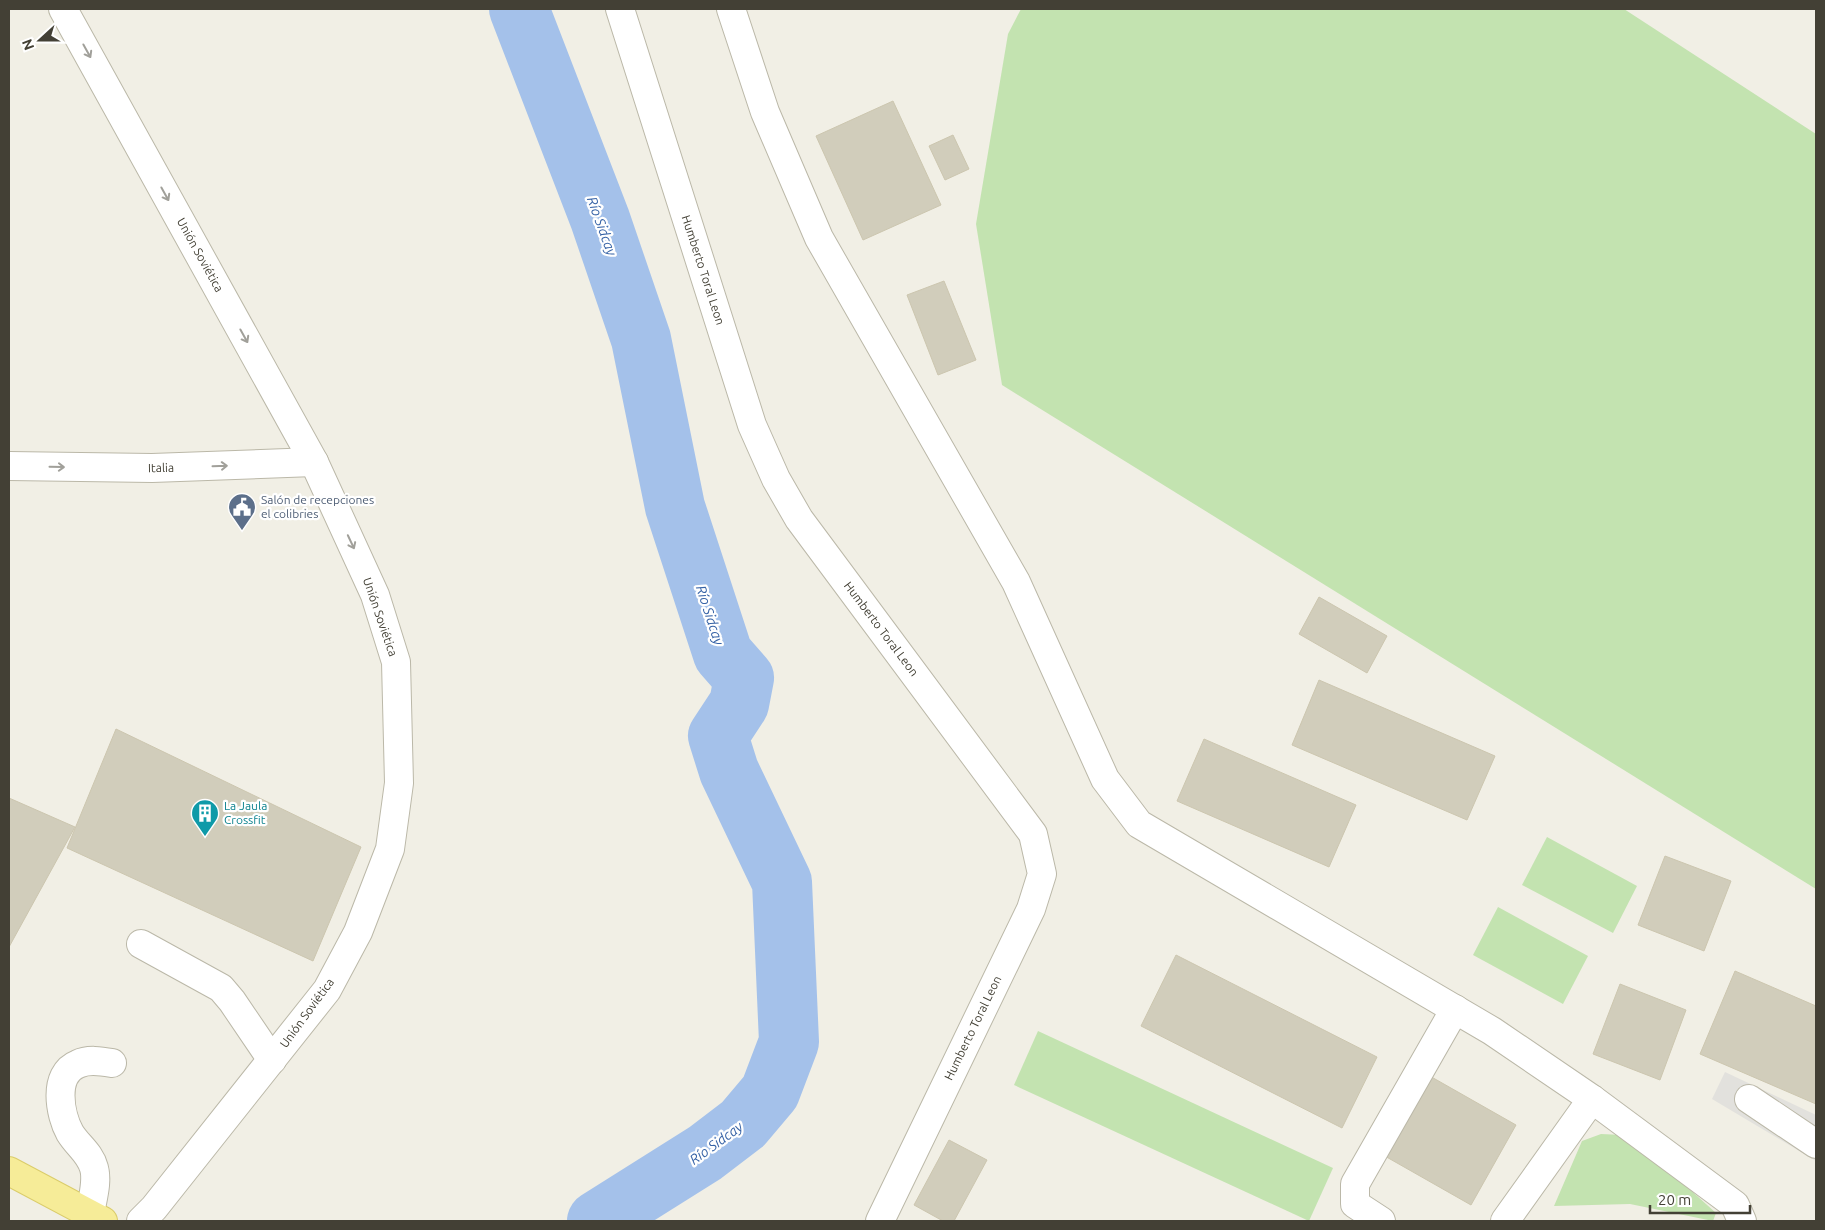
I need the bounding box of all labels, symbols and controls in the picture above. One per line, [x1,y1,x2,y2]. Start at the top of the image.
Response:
north arrow [15,15,65,65]
text: N [19,37,37,52]
one-way arrow [82,44,92,59]
one-way arrow [161,186,171,200]
water label: Río Sidcay [584,194,620,258]
street label: Humberto Toral Leon [680,213,727,326]
street label: Unión Soviética [175,215,226,294]
one-way arrow [239,328,249,343]
street label: Italia [148,461,174,474]
one-way arrow [212,461,228,471]
one-way arrow [49,462,65,472]
public building icon: Salón de recepciones el colibries [227,492,257,531]
place label: Salón de recepciones el colibries [261,493,374,520]
one-way arrow [346,534,356,549]
street label: Unión Soviética [361,576,400,658]
street label: Humberto Toral Leon [842,579,921,678]
water label: Río Sidcay [693,583,727,647]
building icon: La Jaula Crossfit [190,798,220,837]
place label: La Jaula Crossfit [224,799,267,826]
street label: Humberto Toral Leon [942,973,1003,1082]
street label: Unión Soviética [277,975,336,1050]
water label: Río Sidcay [686,1118,746,1168]
scale bar [1650,1182,1750,1214]
text: 20 m [1658,1191,1691,1208]

